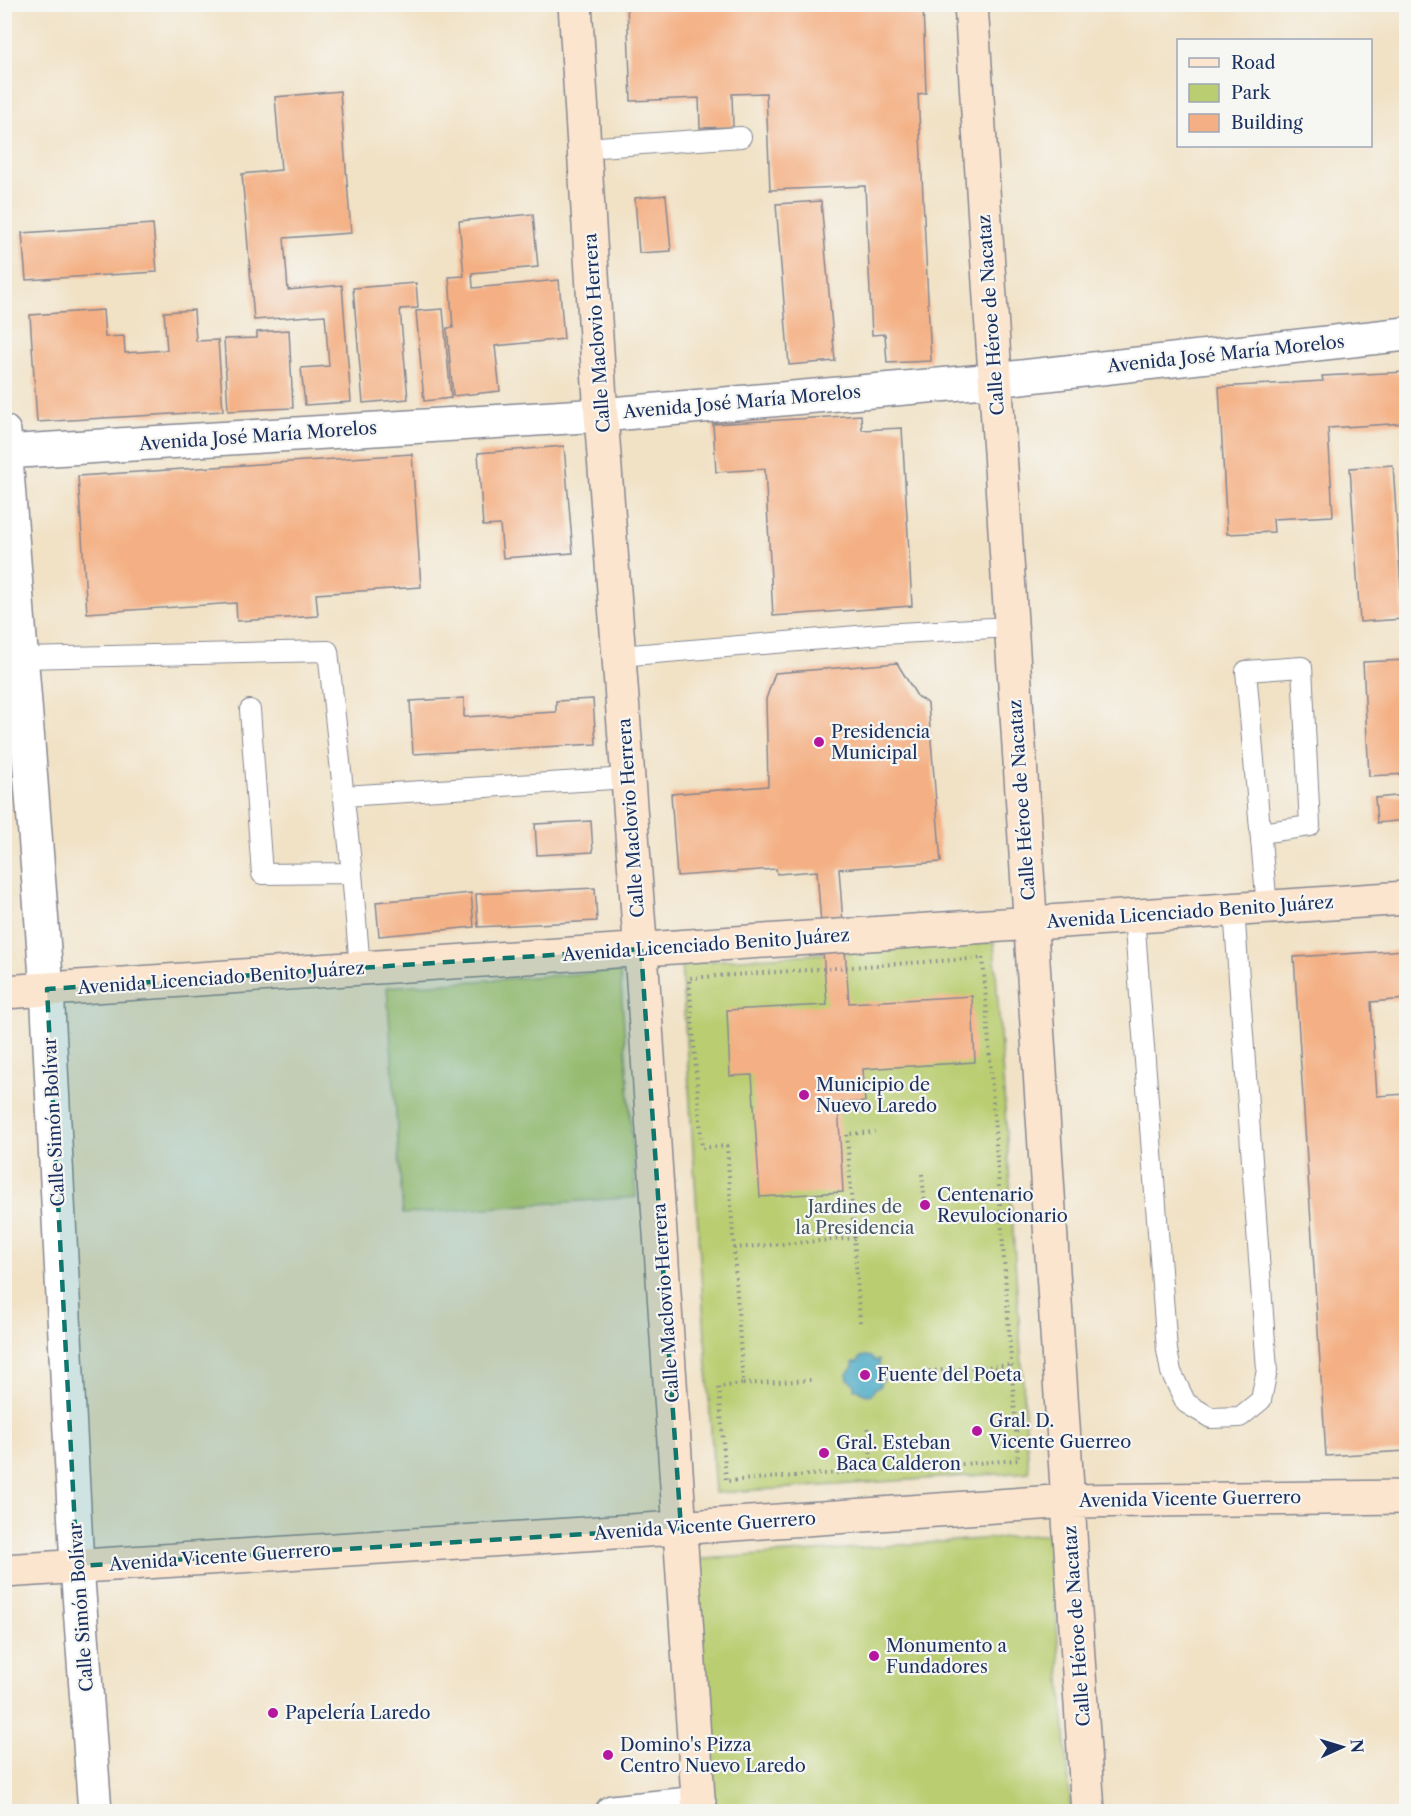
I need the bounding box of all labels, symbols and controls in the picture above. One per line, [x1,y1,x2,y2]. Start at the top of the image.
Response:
legend [1177,39,1372,147]
text: Road [1231,52,1276,74]
text: Park [1231,82,1272,104]
text: Building [1231,112,1303,134]
street label: Calle Héroe de Nacataz [973,214,1009,416]
street label: Calle Maclovio Herrera [579,232,615,433]
street label: Avenida José María Morelos [1105,331,1346,378]
street label: Avenida José María Morelos [621,381,862,423]
street label: Avenida José María Morelos [137,417,378,455]
street label: Calle Héroe de Nacataz [1004,699,1040,901]
street label: Calle Maclovio Herrera [613,717,649,918]
place label: Presidencia Municipal [831,721,931,764]
marker: Presidencia Municipal [812,735,826,749]
street label: Avenida Licenciado Benito Juárez [1045,891,1334,933]
street label: Avenida Licenciado Benito Juárez [561,924,850,966]
street label: Avenida Licenciado Benito Juárez [76,957,365,999]
street label: Calle Simón Bolívar [39,1036,69,1207]
place label: Municipio de Nuevo Laredo [816,1074,937,1117]
marker: Municipio de Nuevo Laredo [797,1088,811,1102]
place label: Centenario Revulocionario [937,1184,1068,1227]
park label: Jardines de la Presidencia [796,1196,915,1239]
marker: Centenario Revulocionario [918,1198,932,1212]
street label: Calle Maclovio Herrera [648,1202,684,1403]
place label: Fuente del Poeta [877,1364,1022,1386]
marker: Fuente del Poeta [858,1368,872,1382]
place label: Gral. D. Vicente Guerreo [988,1410,1131,1453]
marker: Gral. D. Vicente Guerreo [970,1424,984,1438]
place label: Gral. Esteban Baca Calderon [836,1432,961,1475]
marker: Gral. Esteban Baca Calderon [817,1446,831,1460]
street label: Avenida Vicente Guerrero [1078,1486,1301,1512]
street label: Avenida Vicente Guerrero [592,1507,817,1545]
street label: Calle Simón Bolívar [64,1521,98,1692]
street label: Calle Héroe de Nacataz [1059,1525,1095,1727]
street label: Avenida Vicente Guerrero [107,1538,332,1576]
place label: Monumento a Fundadores [886,1635,1007,1678]
marker: Monumento a Fundadores [867,1649,881,1663]
place label: Papelería Laredo [285,1702,431,1724]
marker: Papelería Laredo [266,1706,280,1720]
north arrow [1312,1717,1372,1777]
place label: Domino's Pizza Centro Nuevo Laredo [620,1734,806,1777]
text: N [1347,1738,1367,1754]
marker: Domino's Pizza Centro Nuevo Laredo [601,1748,615,1762]

